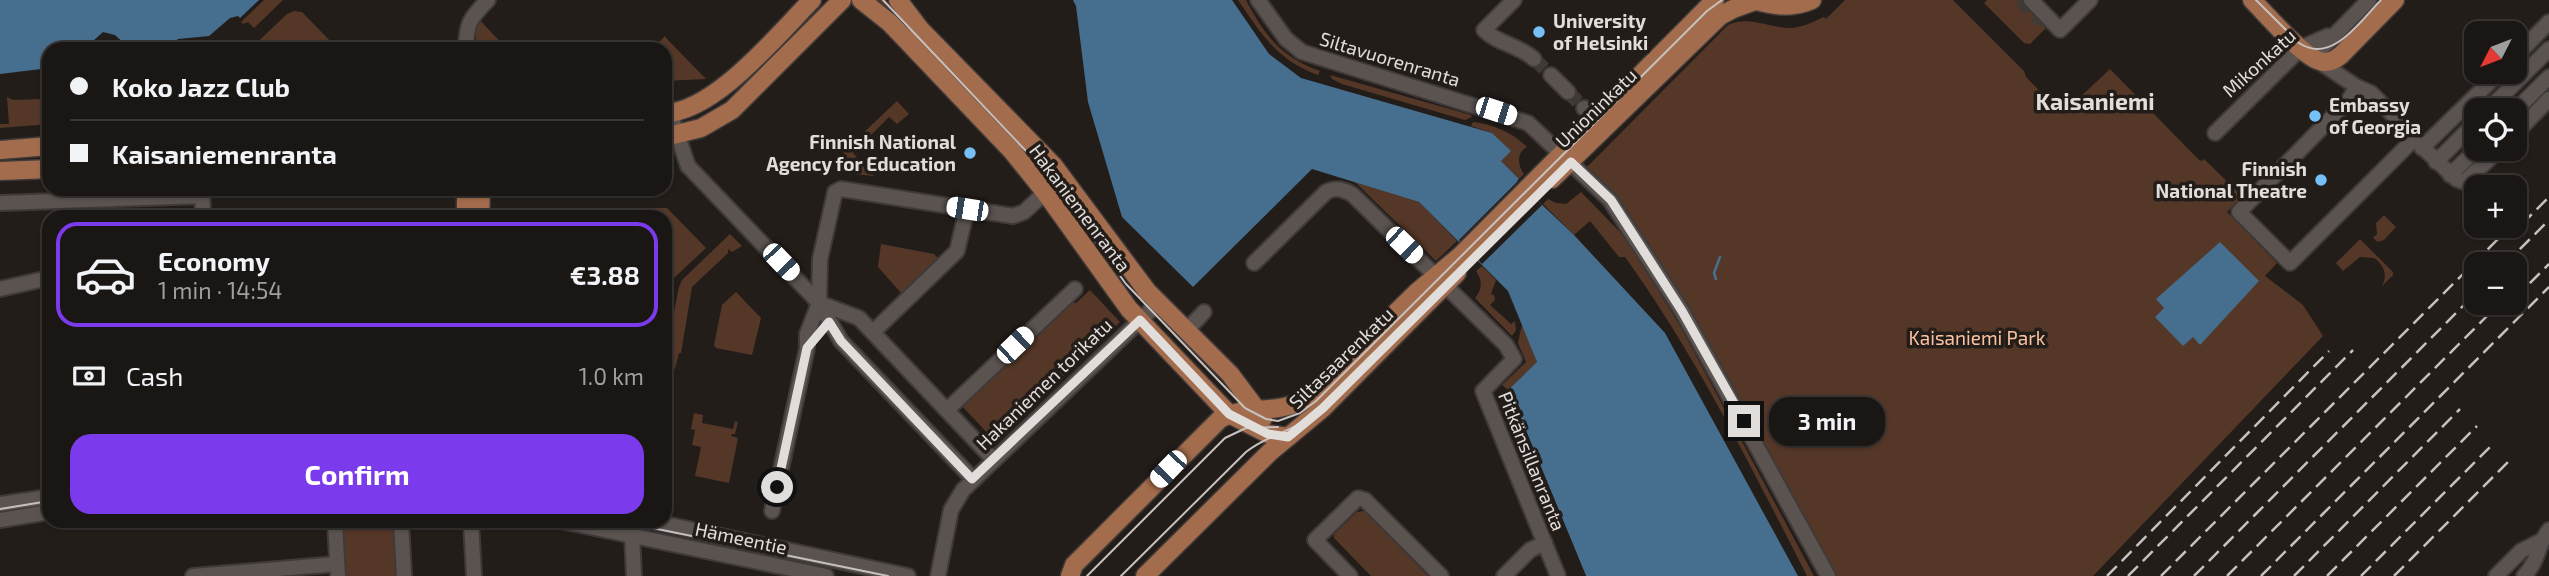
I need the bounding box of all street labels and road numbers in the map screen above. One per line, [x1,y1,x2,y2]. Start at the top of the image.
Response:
street label: Mikonkatu [2217,24,2300,102]
street label: Siltavuorenranta [1317,26,1463,91]
street label: Unioninkatu [1550,63,1641,152]
street label: Hakaniemenranta [1025,139,1136,276]
street label: Siltasaarenkatu [1284,302,1398,413]
street label: Hakaniemen torikatu [971,313,1116,454]
street label: Pitkänsillanranta [1494,388,1571,534]
street label: Hämeentie [693,517,789,558]

